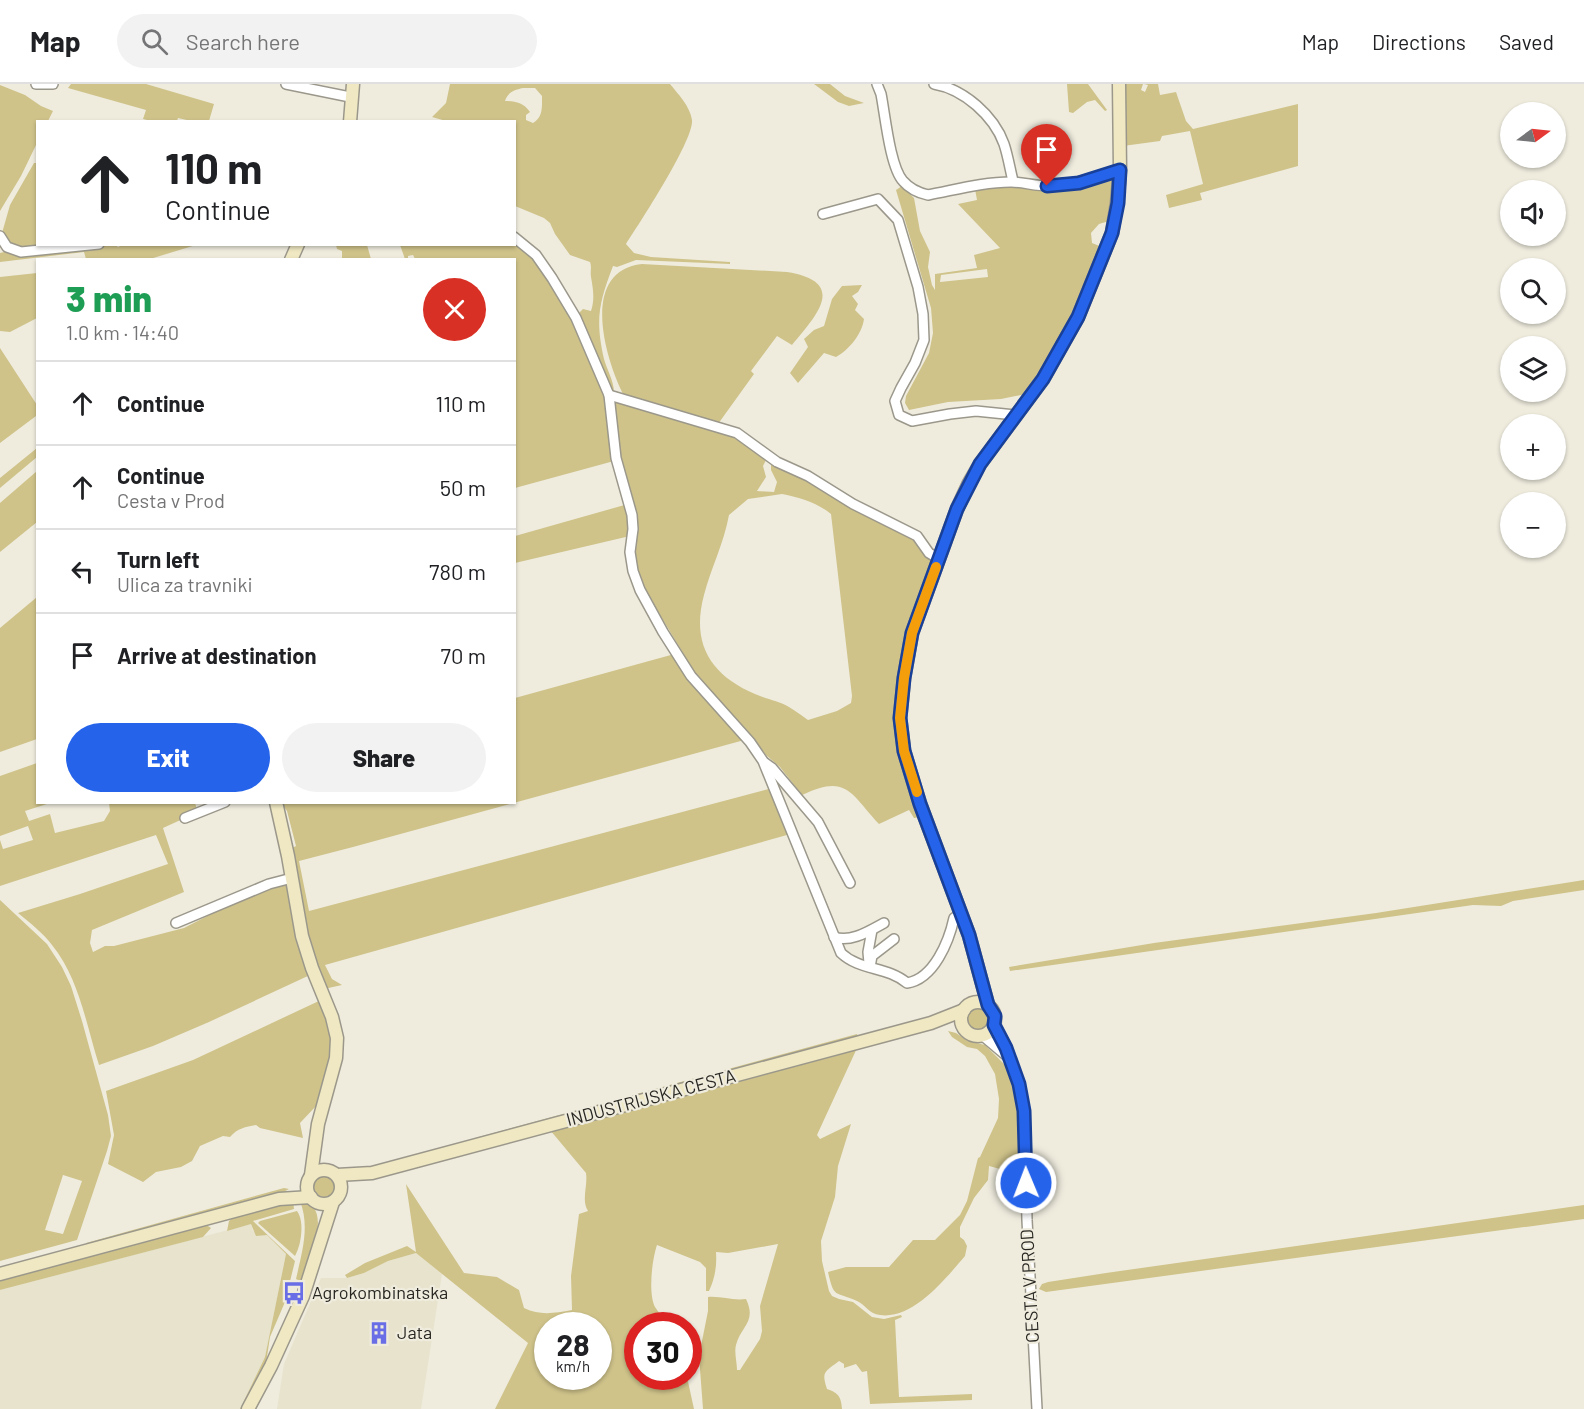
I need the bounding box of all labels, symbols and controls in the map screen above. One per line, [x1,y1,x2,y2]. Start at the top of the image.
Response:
search box [117,14,537,68]
text: Map [30,24,81,58]
icon: search [138,25,171,58]
text: Search here [186,28,300,54]
text: Map [1302,29,1339,54]
text: Directions [1372,29,1466,54]
text: Saved [1499,29,1554,54]
north arrow [1500,102,1566,168]
map controls [1500,102,1566,558]
pin [1021,124,1072,186]
icon: arrive [1030,133,1063,166]
text: 110 m [165,142,262,192]
icon: ahead [66,144,144,222]
button: sound [1500,180,1566,246]
text: Continue [165,193,271,225]
button: search [1500,258,1566,324]
text: 3 min [66,276,152,319]
button: close [423,278,486,341]
text: 1.0 km · 14:40 [66,320,179,344]
button: layers [1500,336,1566,402]
icon: ahead [66,387,99,420]
text: Continue [117,390,205,416]
text: 110 m [436,390,486,416]
button: + [1500,414,1566,480]
text: Continue [117,462,205,488]
icon: ahead [66,471,99,504]
text: 50 m [440,474,486,500]
text: Cesta v Prod [117,488,225,512]
button: − [1500,492,1566,558]
text: Turn left [117,546,200,572]
icon: left [66,555,99,588]
text: 780 m [429,558,486,584]
text: Ulica za travniki [117,572,253,596]
icon: arrive [66,639,99,672]
text: Arrive at destination [117,642,316,668]
text: 70 m [441,642,486,668]
button: Exit [66,723,270,792]
button: Share [282,723,486,792]
street label: INDUSTRIJSKA CESTA [564,1064,738,1130]
position arrow [994,1151,1058,1215]
street label: CESTA V PROD [1015,1229,1043,1344]
bus stop icon: Agrokombinatska [281,1280,307,1306]
place label: Agrokombinatska [312,1281,448,1303]
speed limit sign: 30 [624,1312,702,1390]
building icon: Jata [366,1320,392,1346]
place label: Jata [397,1321,432,1343]
text: 28 [556,1326,590,1362]
text: km/h [556,1357,590,1375]

